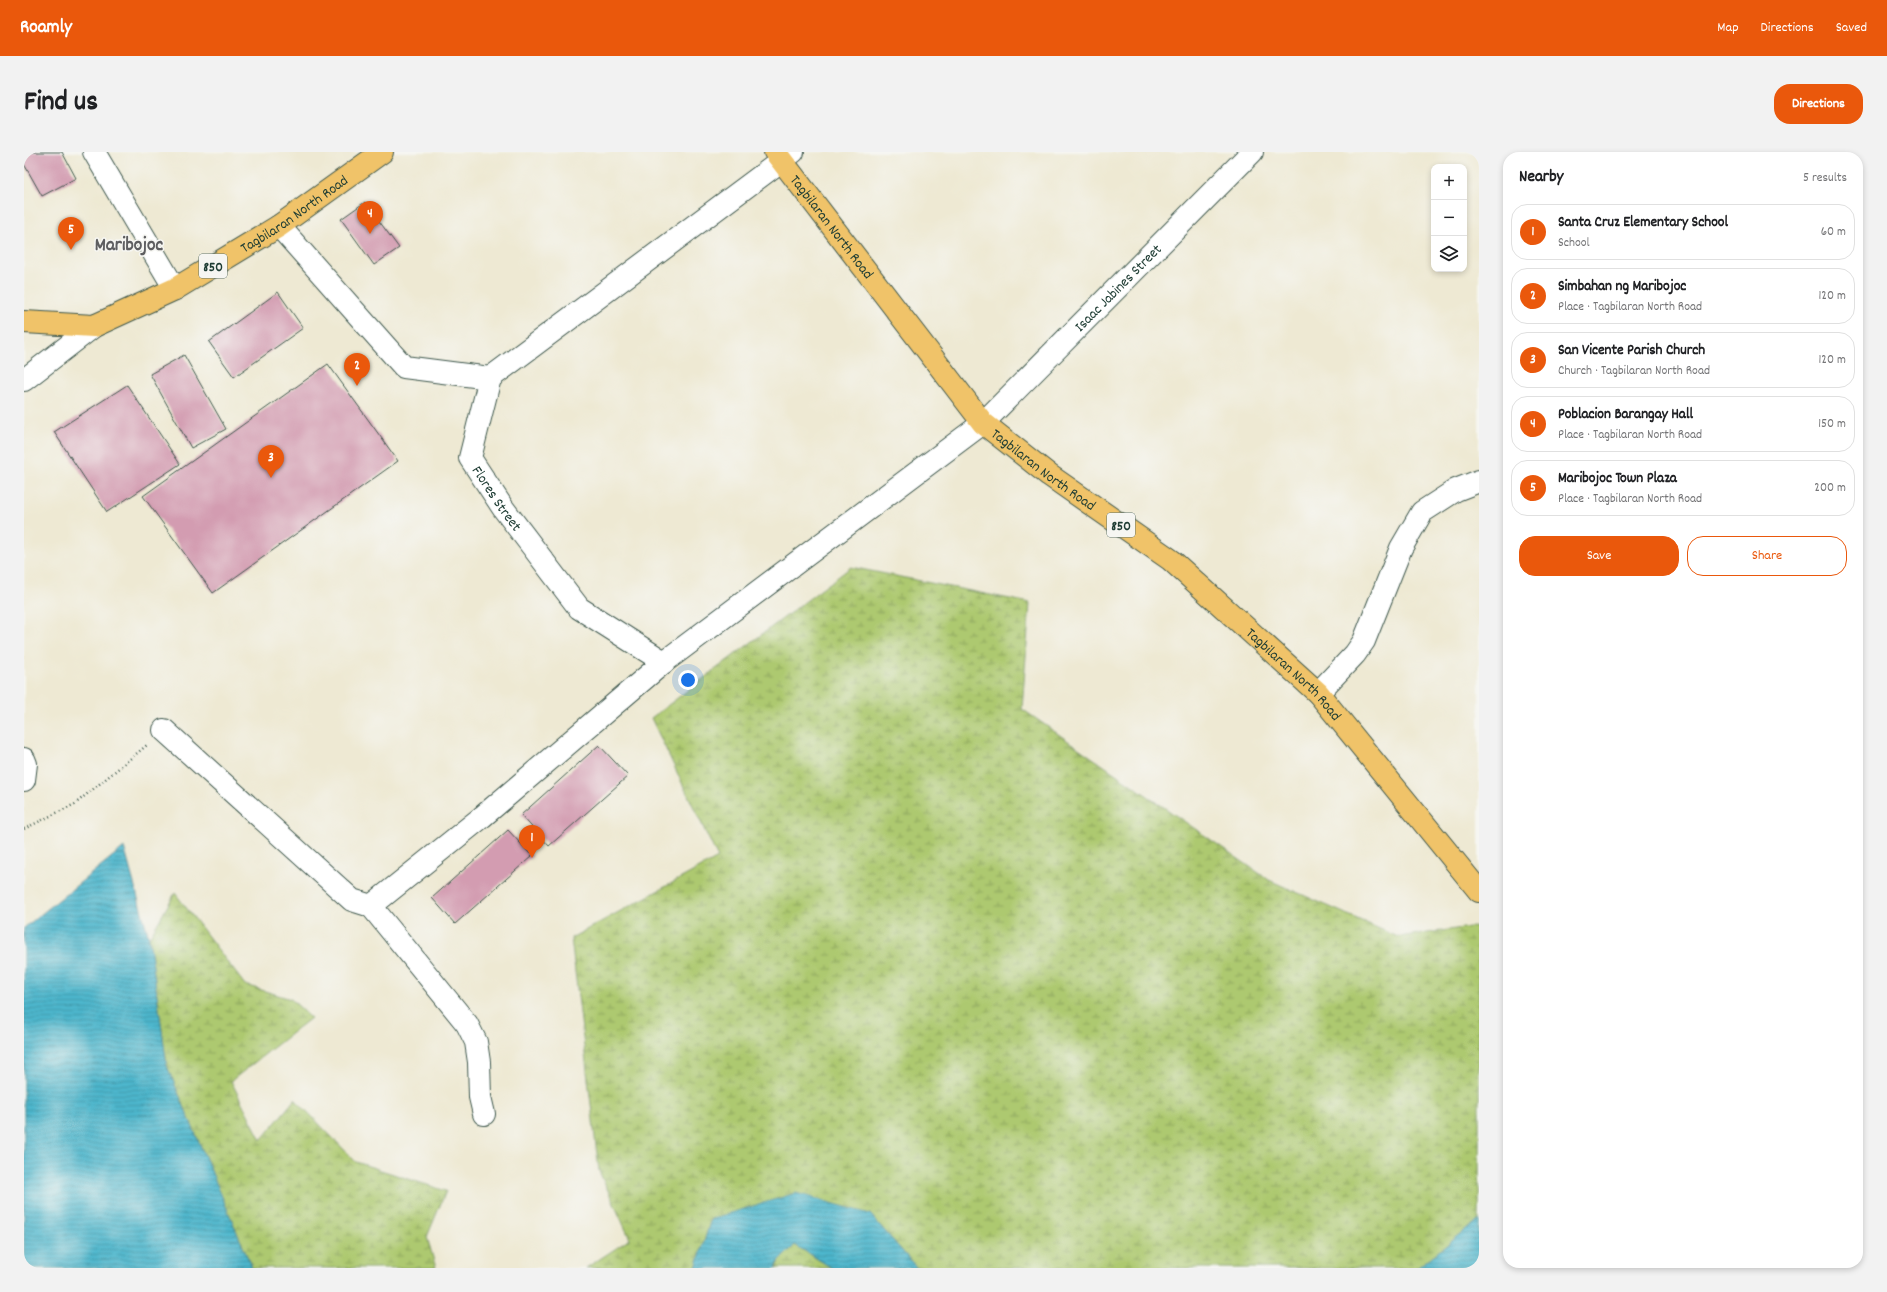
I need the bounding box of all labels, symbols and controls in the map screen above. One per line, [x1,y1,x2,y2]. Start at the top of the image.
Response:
text: Roamly [20,15,72,42]
text: Map [1717,18,1739,38]
text: Directions [1761,18,1814,38]
text: Saved [1836,18,1867,38]
text: Find us [24,84,98,124]
button: Directions [1774,84,1863,124]
map controls [1431,164,1467,272]
button: + [1431,164,1467,200]
text: Nearby [1519,166,1563,190]
text: 5 results [1803,169,1847,188]
street label: Tagbilaran North Road [237,171,353,260]
street label: Tagbilaran North Road [784,171,878,285]
button: − [1431,200,1467,236]
pin: 4 [357,201,383,234]
text: Santa Cruz Elementary School [1558,212,1728,234]
pin: 5 [58,217,84,250]
text: 1 [1532,223,1534,242]
text: 60 m [1821,223,1846,242]
district label: Maribojoc [95,233,164,260]
text: School [1558,234,1590,253]
button: layers [1431,236,1467,272]
street label: Isaac Jabines Street [1070,240,1168,338]
road number: 850 [199,254,227,278]
text: Simbahan ng Maribojoc [1558,276,1686,298]
text: 2 [1530,287,1536,306]
text: 120 m [1818,287,1846,306]
text: Place · Tagbilaran North Road [1558,298,1702,317]
text: San Vicente Parish Church [1558,340,1705,362]
text: 3 [1530,351,1536,370]
text: 120 m [1818,351,1846,370]
pin: 2 [344,353,370,386]
text: Church · Tagbilaran North Road [1558,362,1710,381]
text: Poblacion Barangay Hall [1558,404,1693,426]
text: 4 [1530,415,1536,434]
text: 150 m [1818,415,1846,434]
street label: Tagbilaran North Road [985,424,1100,517]
text: Place · Tagbilaran North Road [1558,426,1702,445]
pin: 3 [258,445,284,478]
street label: Flores Street [465,462,526,537]
text: Maribojoc Town Plaza [1558,468,1677,490]
text: 5 [1530,479,1536,498]
text: 200 m [1814,479,1846,498]
text: Place · Tagbilaran North Road [1558,490,1702,509]
road number: 850 [1107,513,1135,537]
button: Save [1519,536,1679,576]
button: Share [1687,536,1847,576]
street label: Tagbilaran North Road [1240,623,1345,726]
your location [678,670,698,690]
pin: 1 [519,825,545,858]

